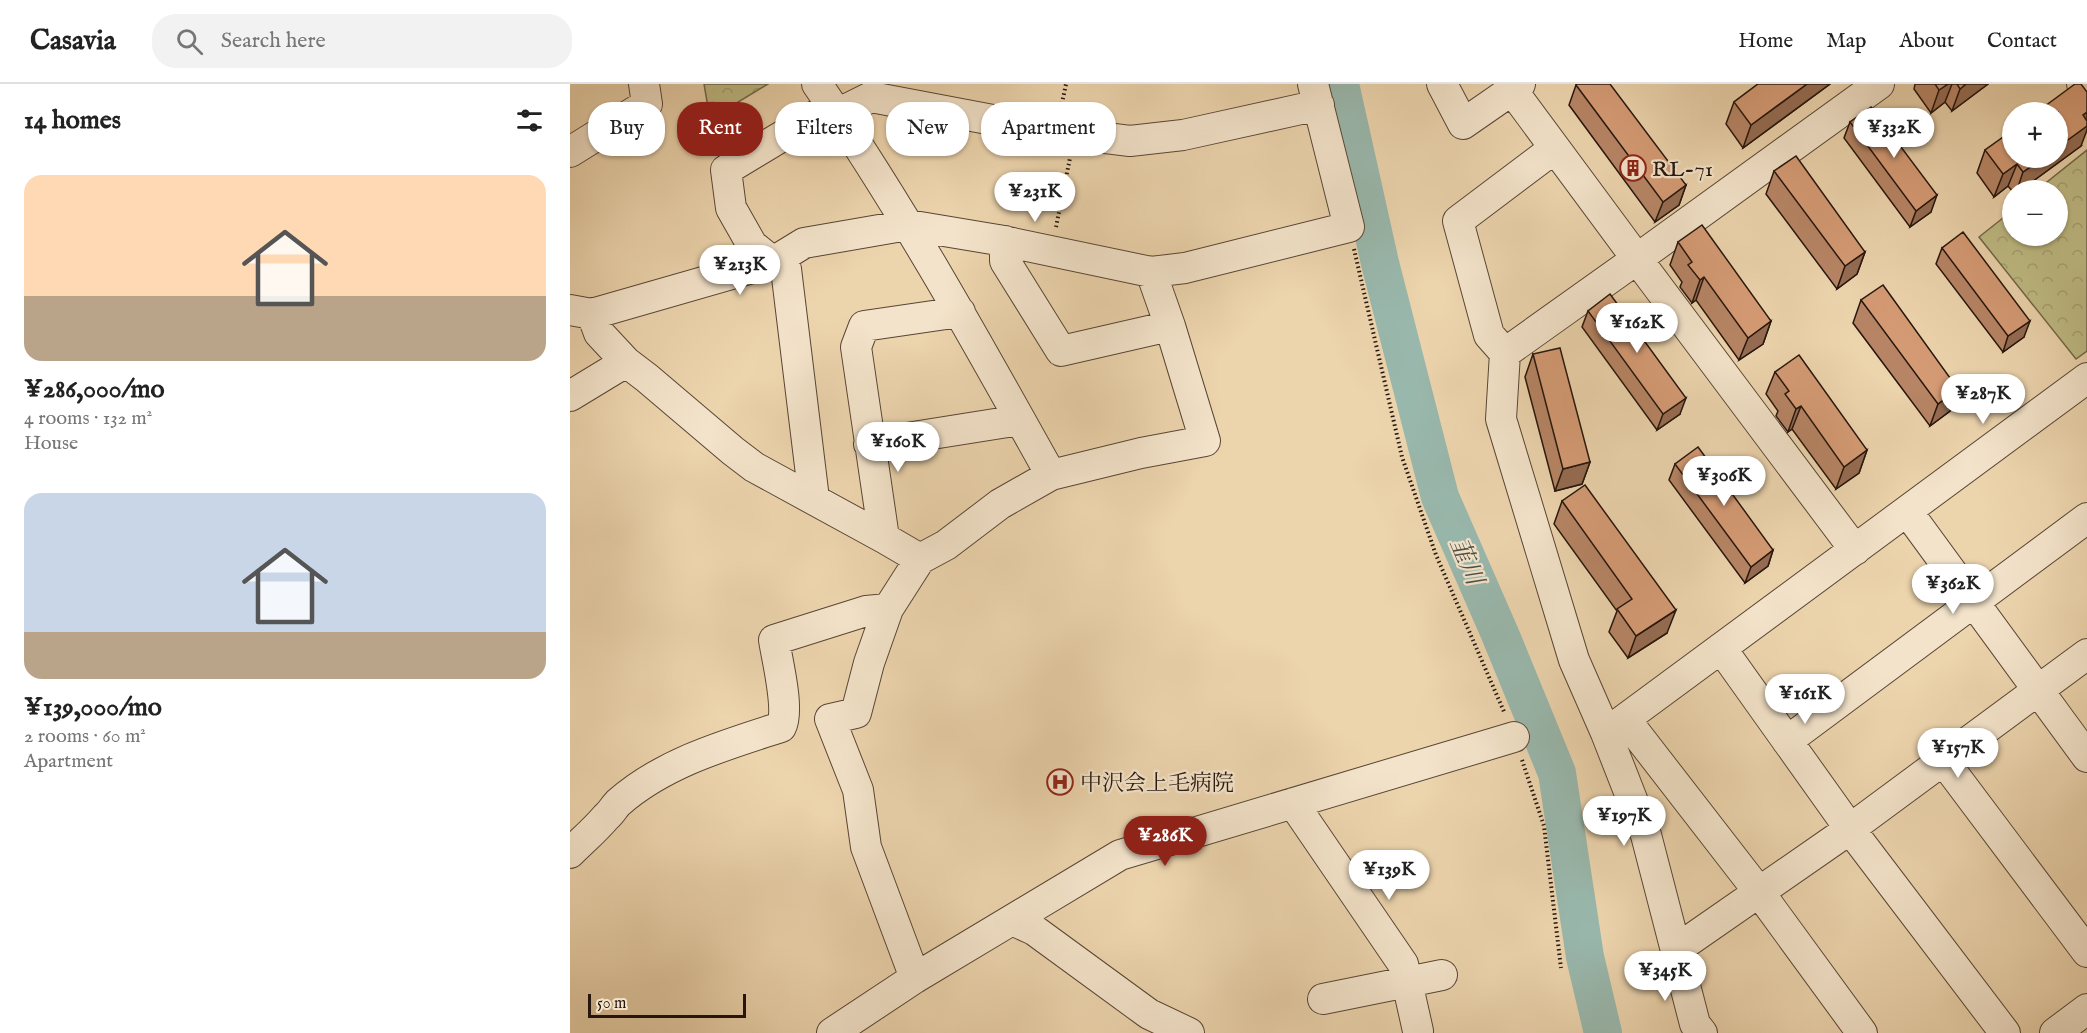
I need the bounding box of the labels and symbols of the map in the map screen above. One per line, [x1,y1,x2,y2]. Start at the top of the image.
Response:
pin: ¥332K [1852,108,1936,159]
building icon: RL-71 [1618,153,1648,183]
place label: RL-71 [1652,156,1713,184]
pin: ¥231K [993,172,1077,223]
pin: ¥213K [698,245,782,296]
pin: ¥162K [1595,303,1679,354]
pin: ¥287K [1941,374,2025,425]
pin: ¥160K [856,422,940,473]
pin: ¥306K [1682,456,1766,507]
water label: 韮川 [1442,533,1490,592]
pin: ¥362K [1911,564,1995,615]
pin: ¥161K [1763,674,1847,725]
pin: ¥157K [1916,728,2000,779]
hospital icon: 中沢会上毛病院 [1045,767,1075,797]
place label: 中沢会上毛病院 [1080,770,1234,798]
pin: ¥197K [1582,796,1666,847]
pin: ¥286K [1123,816,1207,867]
pin: ¥139K [1347,850,1431,901]
pin: ¥345K [1623,951,1707,1002]
scale bar [588,991,746,1018]

